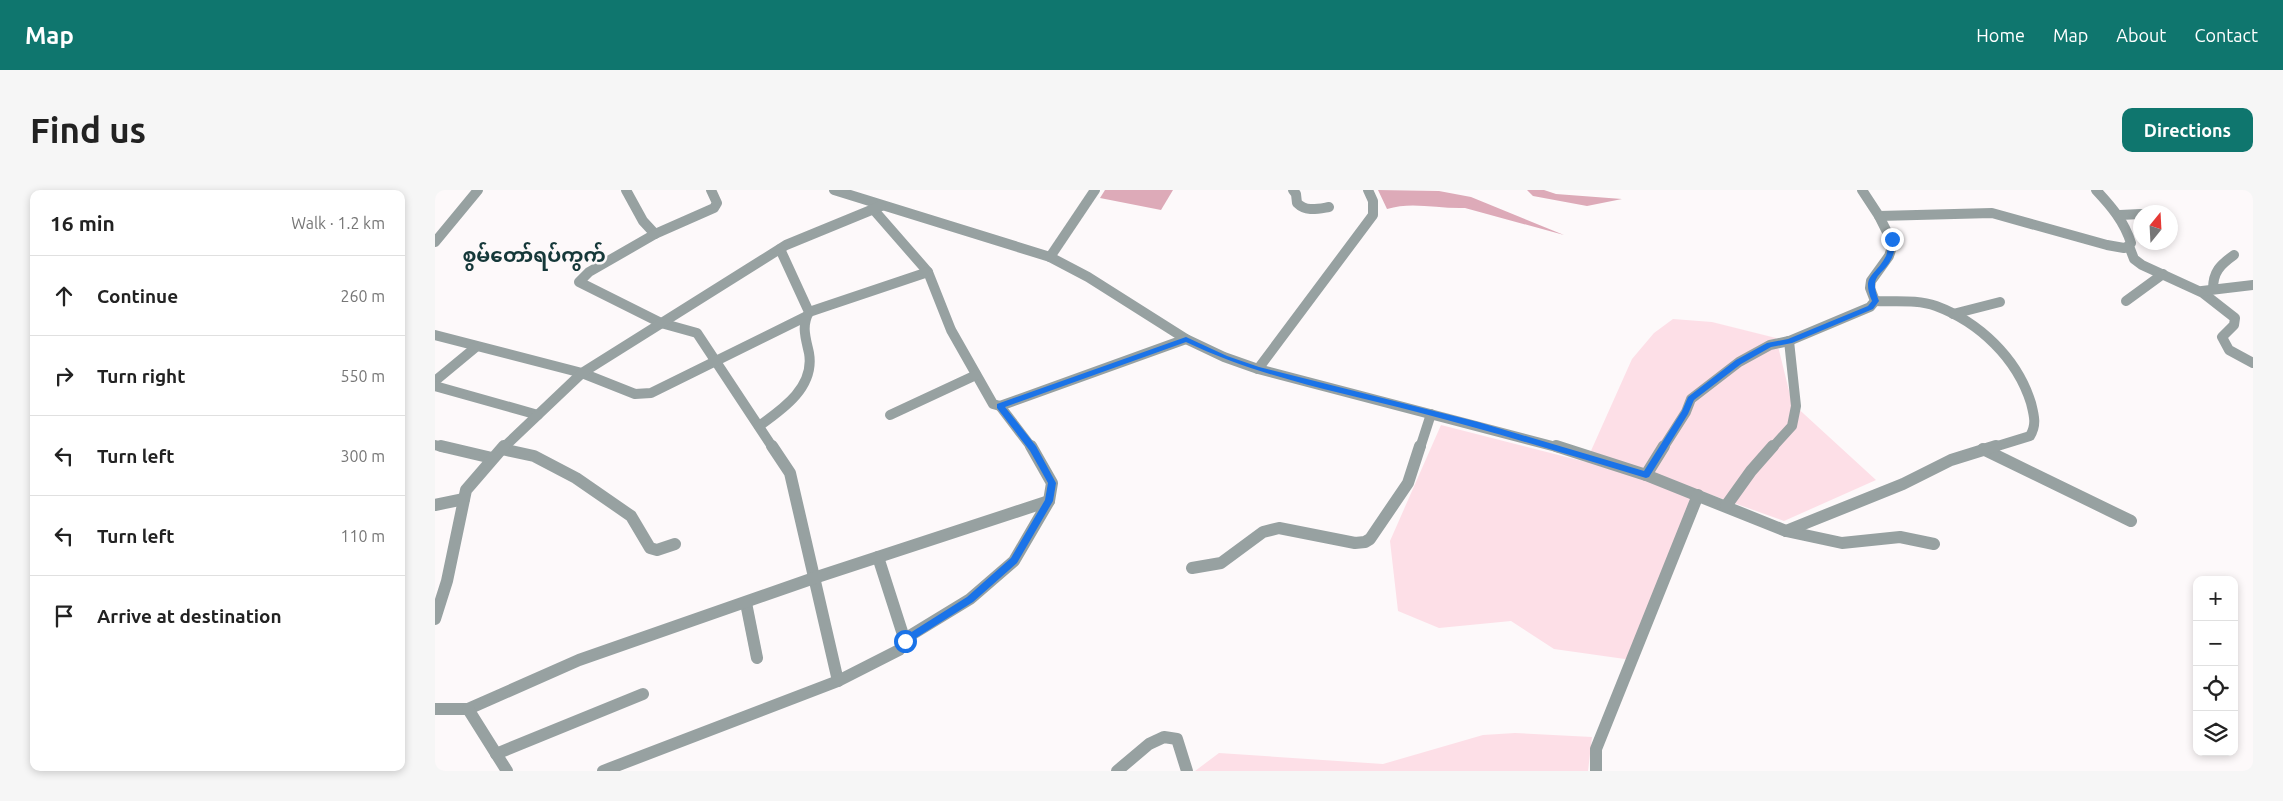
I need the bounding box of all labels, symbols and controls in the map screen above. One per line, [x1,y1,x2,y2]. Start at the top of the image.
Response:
text: Map [25,22,74,49]
text: Home [1976,25,2025,45]
text: Map [2053,25,2088,45]
text: About [2116,25,2166,45]
text: Contact [2194,25,2258,45]
button: Directions [2122,108,2253,152]
text: Find us [30,110,146,150]
north arrow [2133,205,2178,250]
text: 16 min [50,211,115,235]
text: Walk · 1.2 km [291,214,385,232]
route end [1881,228,1904,251]
district label: စွမ်တော်ရပ်ကွက် [462,242,606,271]
icon: ahead [50,282,78,310]
text: Continue [97,285,178,307]
text: 260 m [340,287,385,305]
icon: right [50,362,78,390]
text: Turn right [97,365,185,387]
text: 550 m [340,367,385,385]
icon: left [50,442,78,470]
text: Turn left [97,445,175,467]
text: 300 m [340,447,385,465]
icon: left [50,522,78,550]
text: Turn left [97,525,175,547]
text: 110 m [340,527,385,545]
map controls [2193,576,2238,756]
button: + [2193,576,2238,621]
icon: arrive [50,602,78,630]
text: Arrive at destination [97,605,282,627]
button: − [2193,621,2238,666]
route start [894,630,917,653]
button: locate [2193,666,2238,711]
button: layers [2193,711,2238,756]

